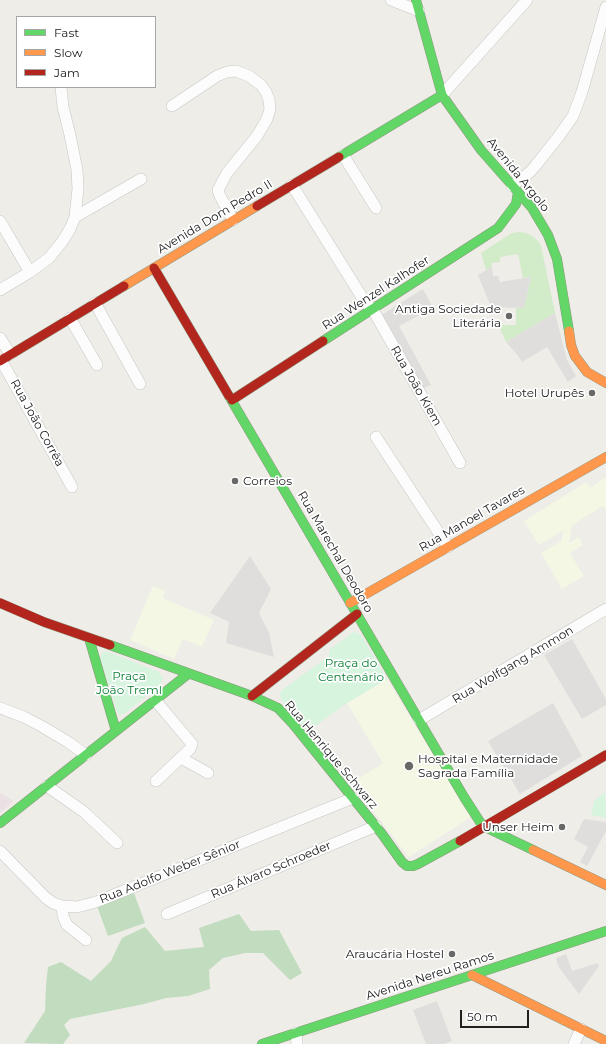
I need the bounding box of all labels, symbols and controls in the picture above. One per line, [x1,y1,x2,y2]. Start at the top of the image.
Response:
legend [16,16,156,88]
text: Fast [54,25,79,40]
text: Slow [54,45,83,60]
text: Jam [54,65,80,80]
street label: Avenida Argolo [484,135,552,215]
street label: Avenida Dom Pedro II [155,177,275,257]
street label: Rua Wenzel Kalhofer [320,253,432,333]
place label: Antiga Sociedade Literária [395,302,501,330]
marker: Antiga Sociedade Literária [504,311,514,321]
street label: Rua João Kiem [387,343,445,429]
street label: Rua João Corrêa [7,377,67,469]
place label: Hotel Urupês [505,386,584,400]
marker: Hotel Urupês [587,388,597,398]
place label: Correios [243,474,292,488]
marker: Correios [230,476,240,486]
street label: Rua Manoel Tavares [417,483,527,555]
street label: Rua Marechal Deodoro [294,489,376,615]
street label: Rua Wolfgang Ammon [450,623,576,707]
park label: Praça do Centenário [318,656,384,684]
park label: Praça João Treml [96,669,162,697]
street label: Rua Henrique Schwarz [281,698,381,812]
place label: Hospital e Maternidade Sagrada Família [418,752,558,780]
marker: Hospital e Maternidade Sagrada Família [403,760,415,772]
place label: Unser Heim [482,820,554,834]
marker: Unser Heim [557,822,567,832]
street label: Rua Adolfo Weber Sênior [97,837,243,907]
street label: Rua Álvaro Schroeder [209,838,333,902]
place label: Araucária Hostel [346,947,444,961]
street label: Avenida Nereu Ramos [364,949,496,1003]
marker: Araucária Hostel [447,949,457,959]
scale bar [462,1002,531,1028]
text: 50 m [467,1009,498,1024]

